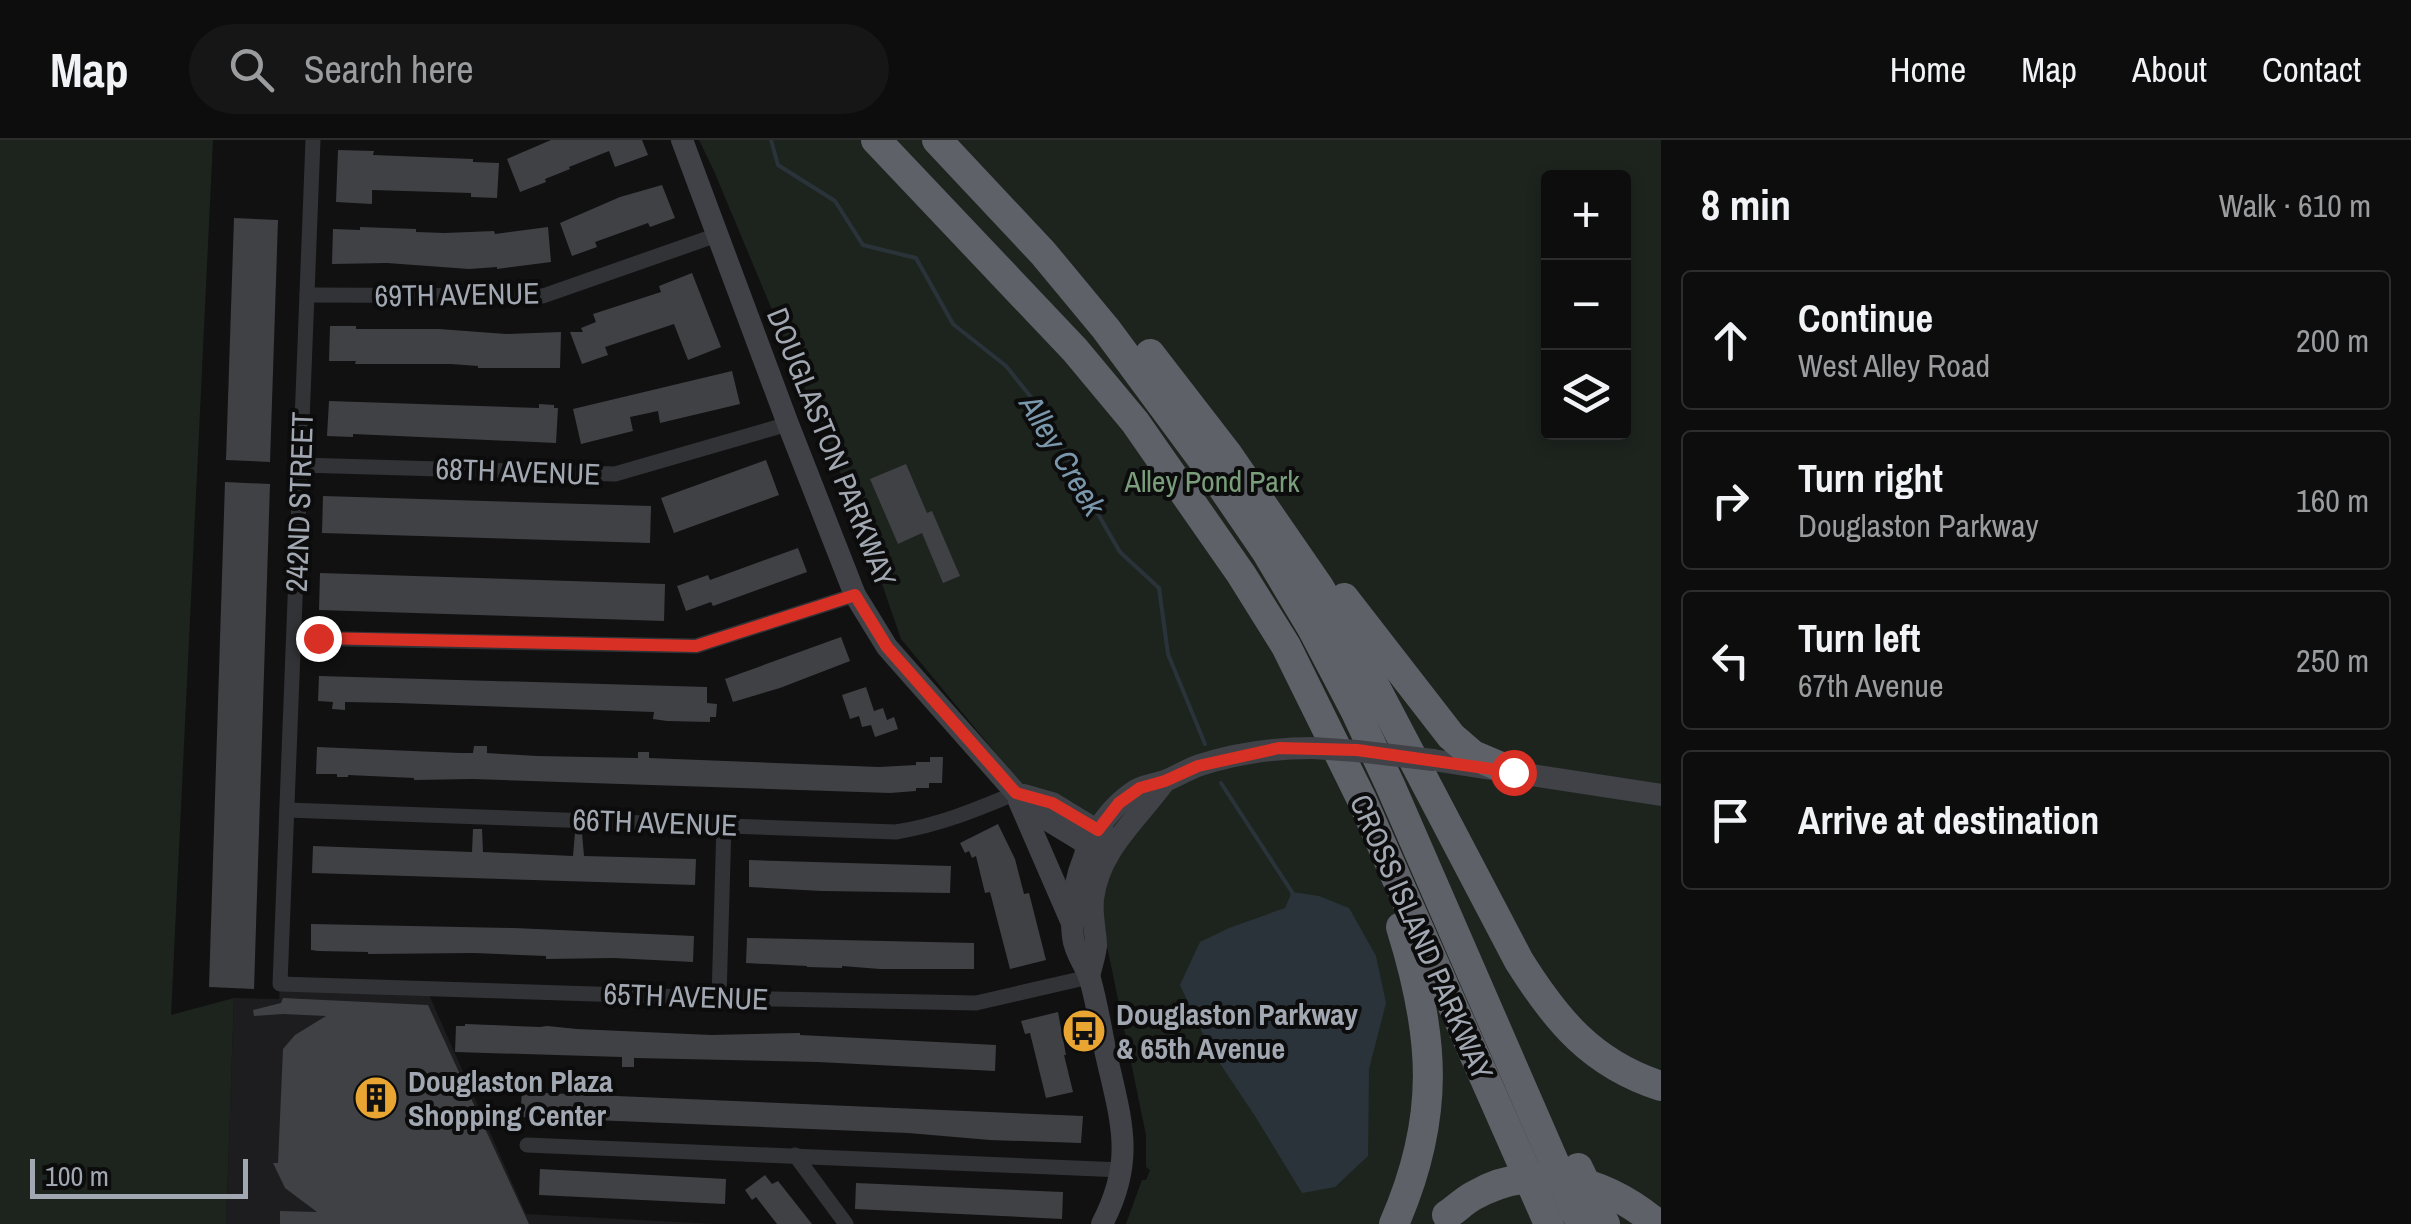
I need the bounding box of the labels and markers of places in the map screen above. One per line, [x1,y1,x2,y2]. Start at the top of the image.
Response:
place label: Douglaston Parkway & 65th Avenue [1116,994,1358,1068]
bus stop icon: Douglaston Parkway & 65th Avenue [1061,1008,1107,1054]
place label: Douglaston Plaza Shopping Center [408,1061,613,1135]
building icon: Douglaston Plaza Shopping Center [353,1075,399,1121]

